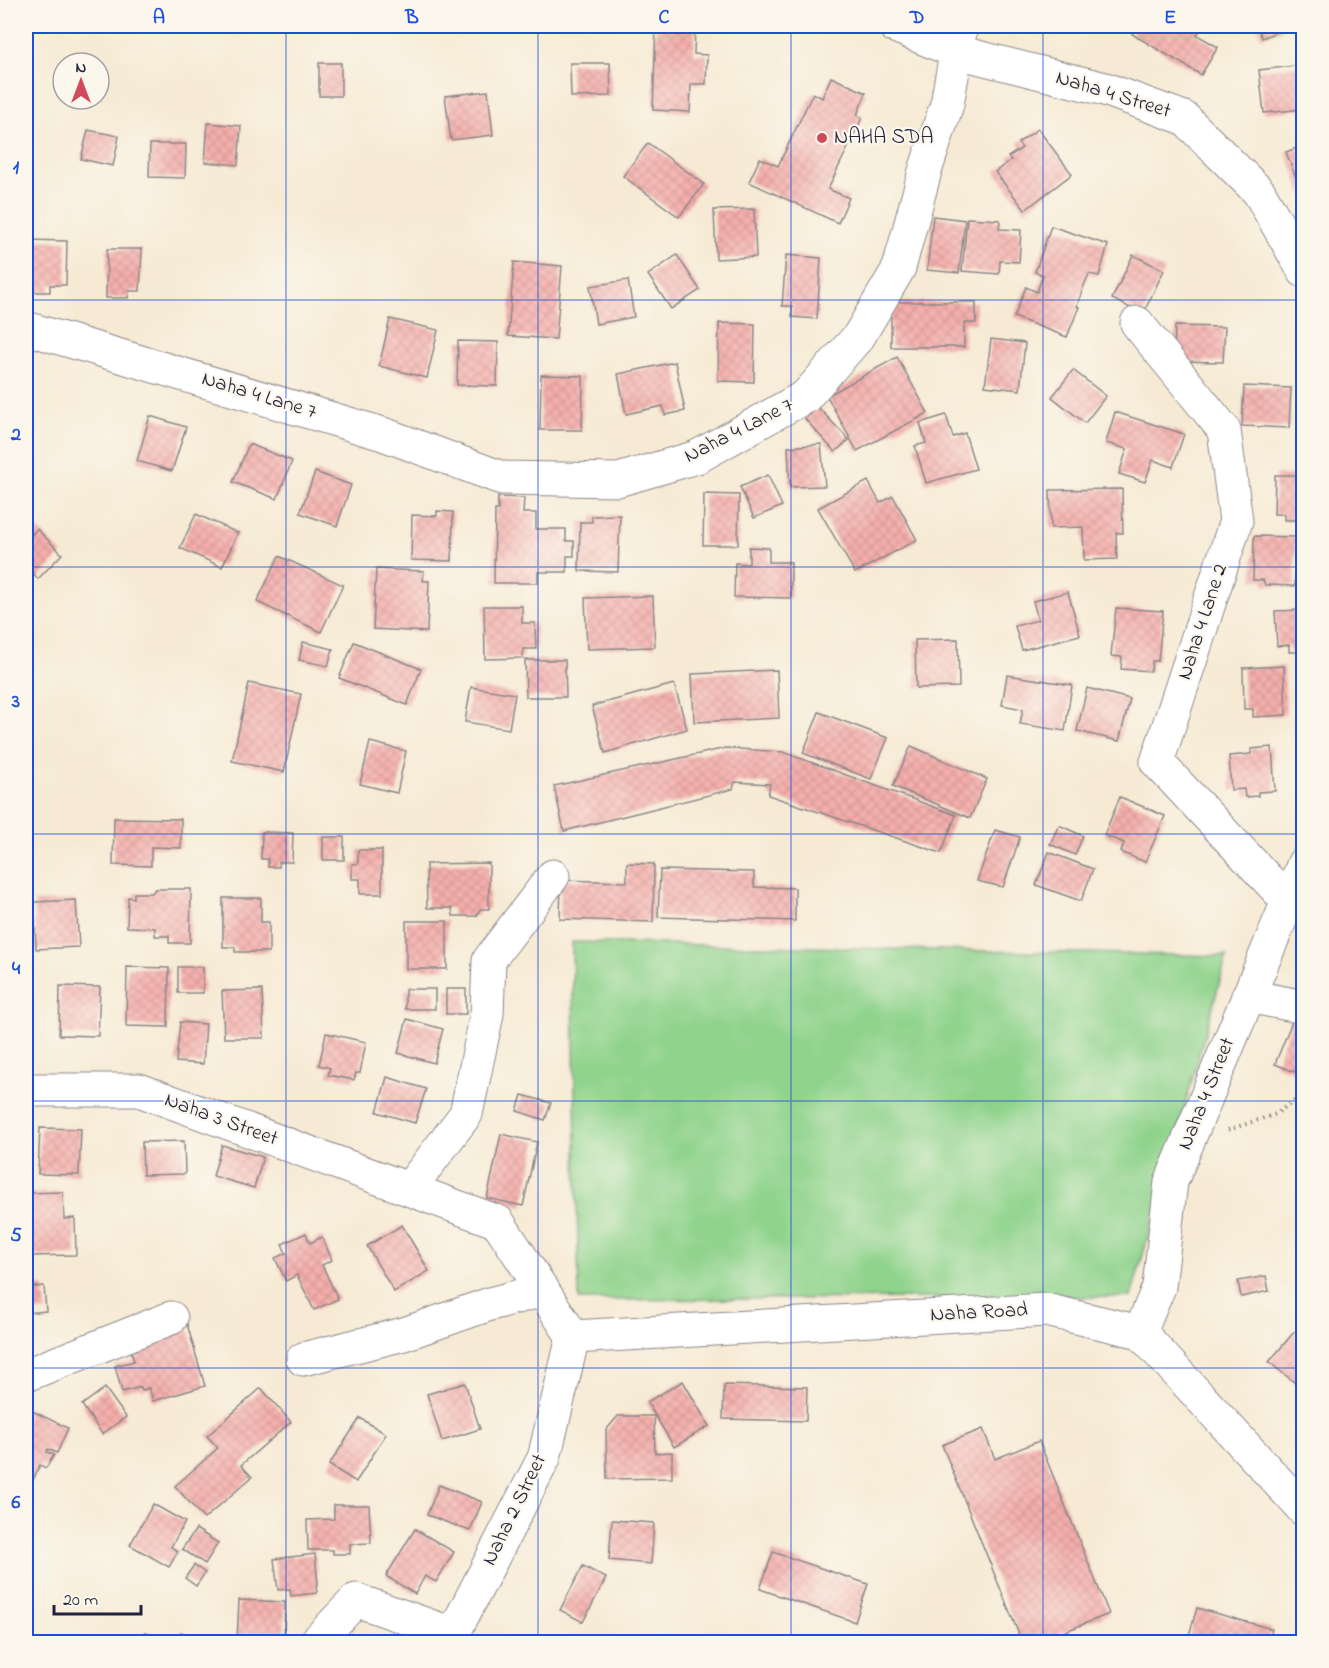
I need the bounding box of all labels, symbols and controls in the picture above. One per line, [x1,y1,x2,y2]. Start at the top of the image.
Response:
text: A [153,4,165,33]
text: B [404,4,419,33]
text: C [659,4,670,33]
text: D [909,4,924,33]
text: E [1164,4,1176,33]
north arrow [51,51,111,111]
text: N [76,56,87,80]
street label: Naha 4 Street [1052,63,1174,127]
place label: NAHA SDA [834,123,933,153]
marker: NAHA SDA [815,131,829,145]
text: 1 [13,154,20,183]
street label: Naha 4 Lane 7 [198,364,320,428]
street label: Naha 4 Lane 7 [679,391,799,471]
text: 2 [10,421,21,450]
street label: Naha 4 Lane 2 [1170,560,1236,684]
text: 3 [11,688,20,717]
text: 4 [12,955,21,984]
street label: Naha 4 Street [1171,1033,1243,1155]
street label: Naha 3 Street [160,1086,282,1154]
text: 5 [10,1222,22,1251]
street label: Naha Road [929,1295,1029,1331]
street label: Naha 2 Street [475,1449,555,1571]
text: 6 [12,1489,21,1518]
scale bar [54,1578,141,1616]
text: 20 m [63,1588,98,1614]

